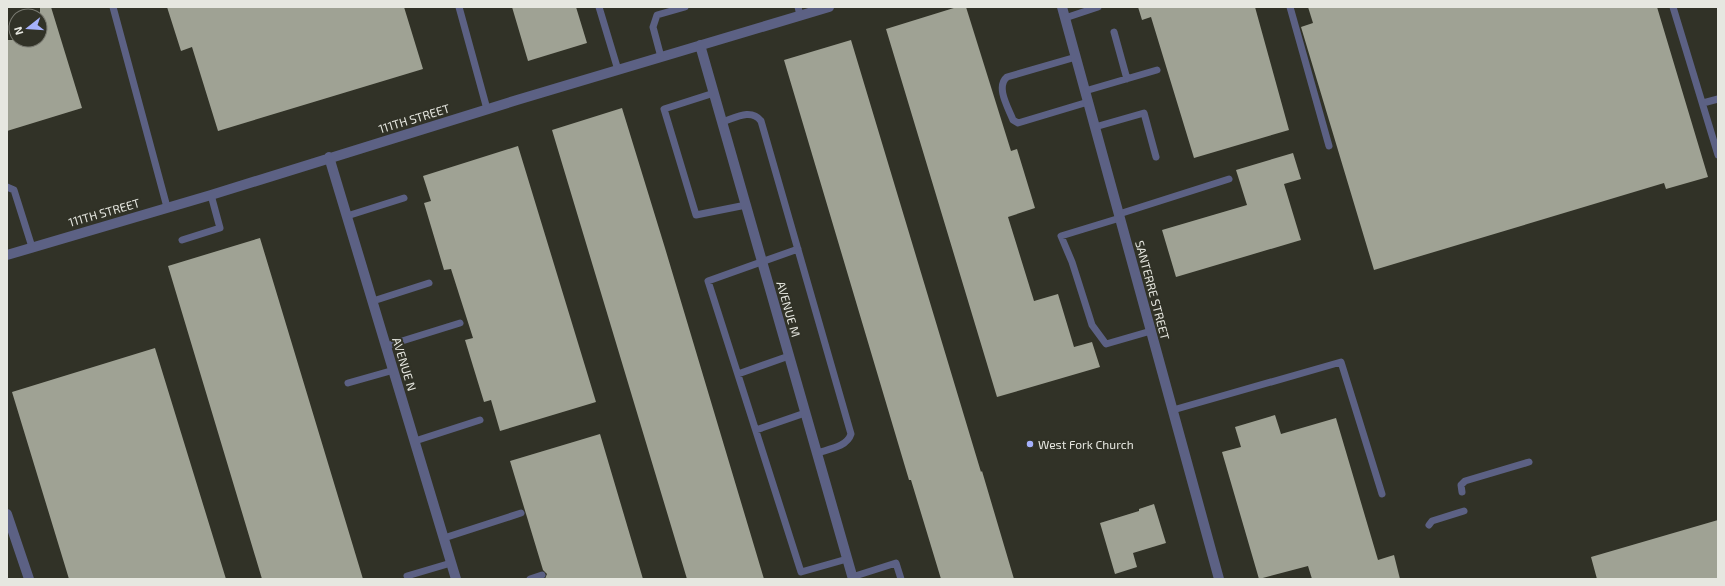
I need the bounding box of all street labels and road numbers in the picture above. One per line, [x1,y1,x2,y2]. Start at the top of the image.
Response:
street label: 111TH STREET [377,101,451,135]
street label: 111TH STREET [67,195,141,229]
street label: SANTERRE STREET [1133,239,1173,341]
street label: AVENUE M [774,279,804,339]
street label: AVENUE N [390,335,420,393]

